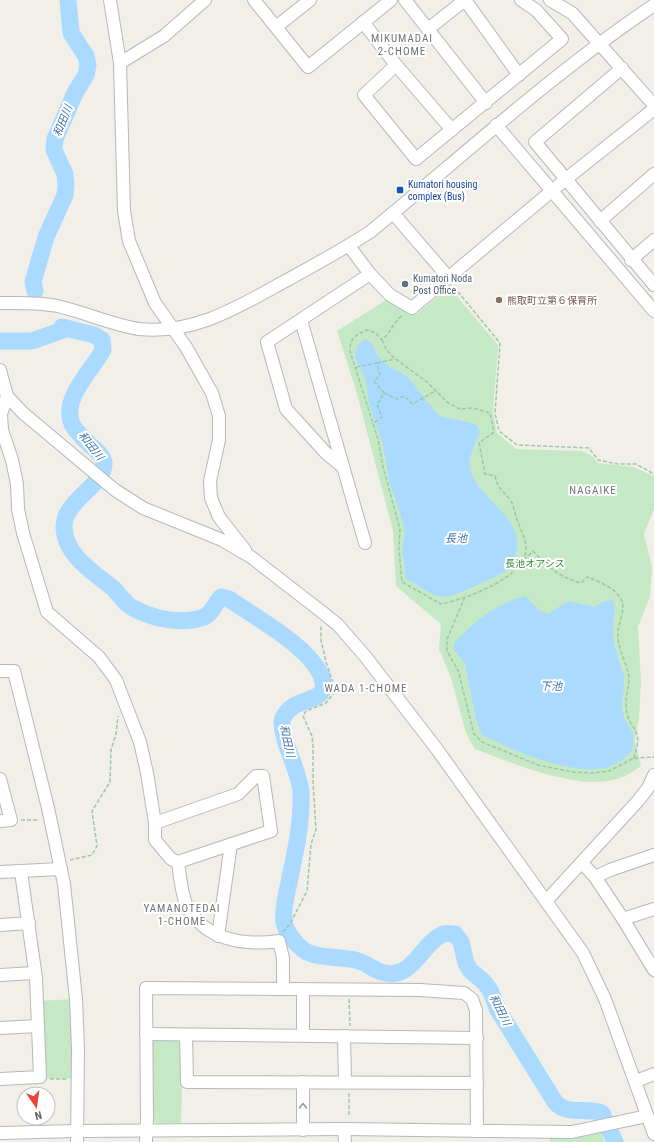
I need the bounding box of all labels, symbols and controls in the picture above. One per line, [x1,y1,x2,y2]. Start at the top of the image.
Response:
district label: MIKUMADAI 2-CHOME [371,32,433,58]
water label: 和田川 [51,102,76,139]
place label: Kumatori housing complex (Bus) [408,179,477,203]
marker: Kumatori housing complex (Bus) [395,185,405,195]
place label: Kumatori Noda Post Office [413,273,472,296]
marker: Kumatori Noda Post Office [400,279,410,289]
marker: 熊取町立第６保育所 [494,295,504,305]
place label: 熊取町立第６保育所 [507,295,597,306]
water label: 和田川 [76,429,107,464]
district label: NAGAIKE [569,484,617,497]
water label: 長池 [445,532,468,545]
park label: 長池オアシス [505,558,565,569]
water label: 下池 [540,680,563,693]
district label: WADA 1-CHOME [324,682,408,695]
water label: 和田川 [277,723,297,760]
district label: YAMANOTEDAI 1-CHOME [143,902,221,928]
water label: 和田川 [487,992,514,1029]
north arrow [16,1086,56,1126]
one-way arrow [299,1103,307,1109]
text: N [33,1108,43,1122]

